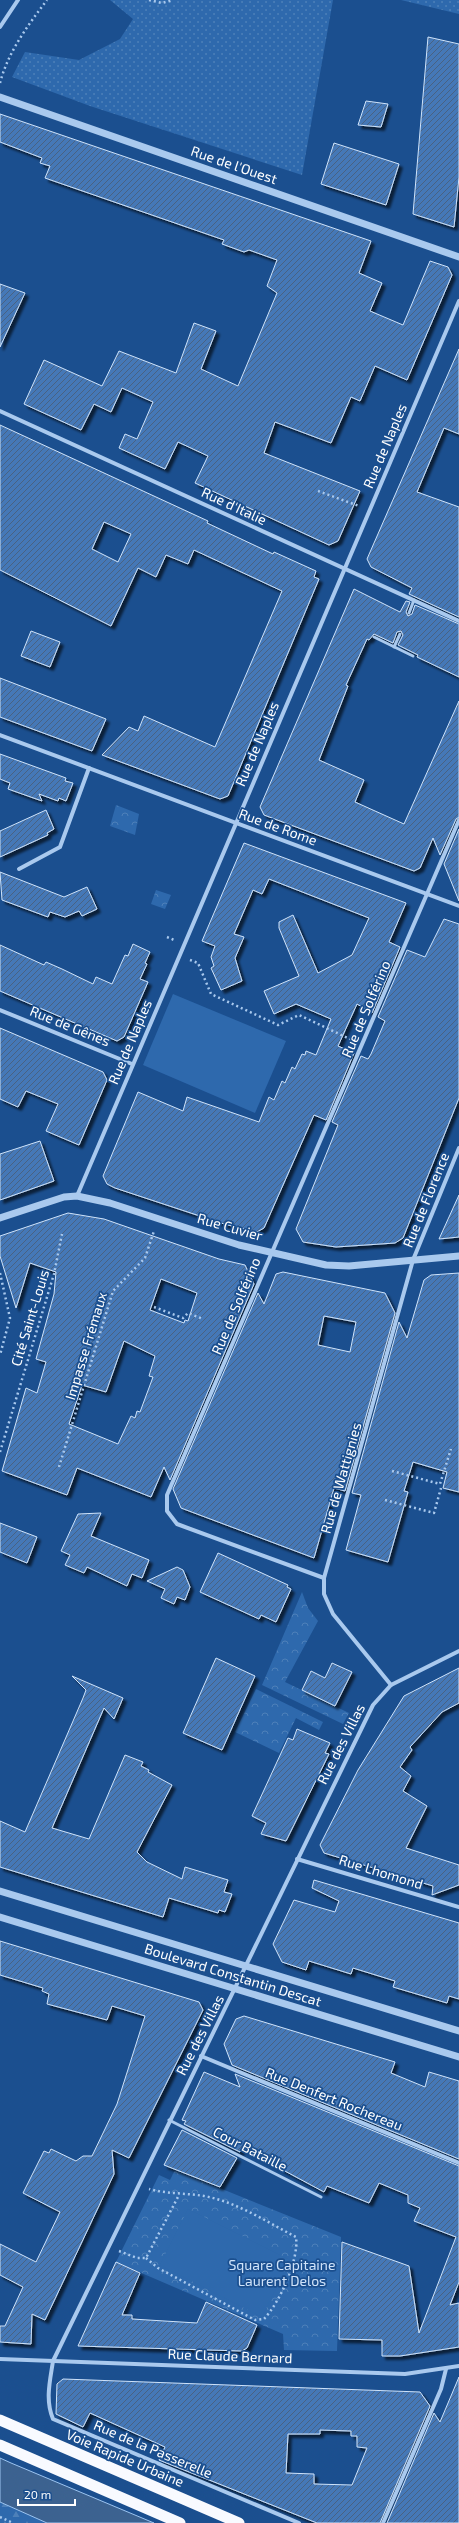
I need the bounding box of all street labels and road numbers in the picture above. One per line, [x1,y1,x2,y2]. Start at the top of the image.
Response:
street label: Rue de l'Ouest [189,142,280,187]
street label: Rue de Naples [359,401,410,491]
street label: Rue d'Italie [199,483,270,528]
street label: Rue de Naples [231,699,282,789]
street label: Rue de Rome [237,804,320,849]
street label: Rue de Solférino [337,958,394,1060]
street label: Rue de Naples [104,997,155,1087]
street label: Rue de Gênes [28,1002,113,1049]
street label: Rue de Florence [399,1150,452,1250]
street label: Rue Cuvier [195,1209,265,1244]
street label: Rue de Solférino [207,1255,264,1357]
street label: Cité Saint-Louis [7,1268,52,1368]
street label: Impasse Frémaux [61,1289,110,1402]
street label: Rue de Wattignies [317,1420,365,1535]
street label: Rue des Villas [313,1701,368,1787]
street label: Rue Lhomond [337,1851,425,1892]
street label: Boulevard Constantin Descat [143,1939,324,2010]
street label: Rue des Villas [172,1992,227,2078]
street label: Rue Denfert Rochereau [263,2063,405,2134]
street label: Cour Bataille [210,2123,290,2175]
street label: Rue Claude Bernard [167,2345,293,2366]
street label: Rue de la Passerelle [91,2416,215,2481]
street label: Voie Rapide Urbaine [64,2425,187,2490]

